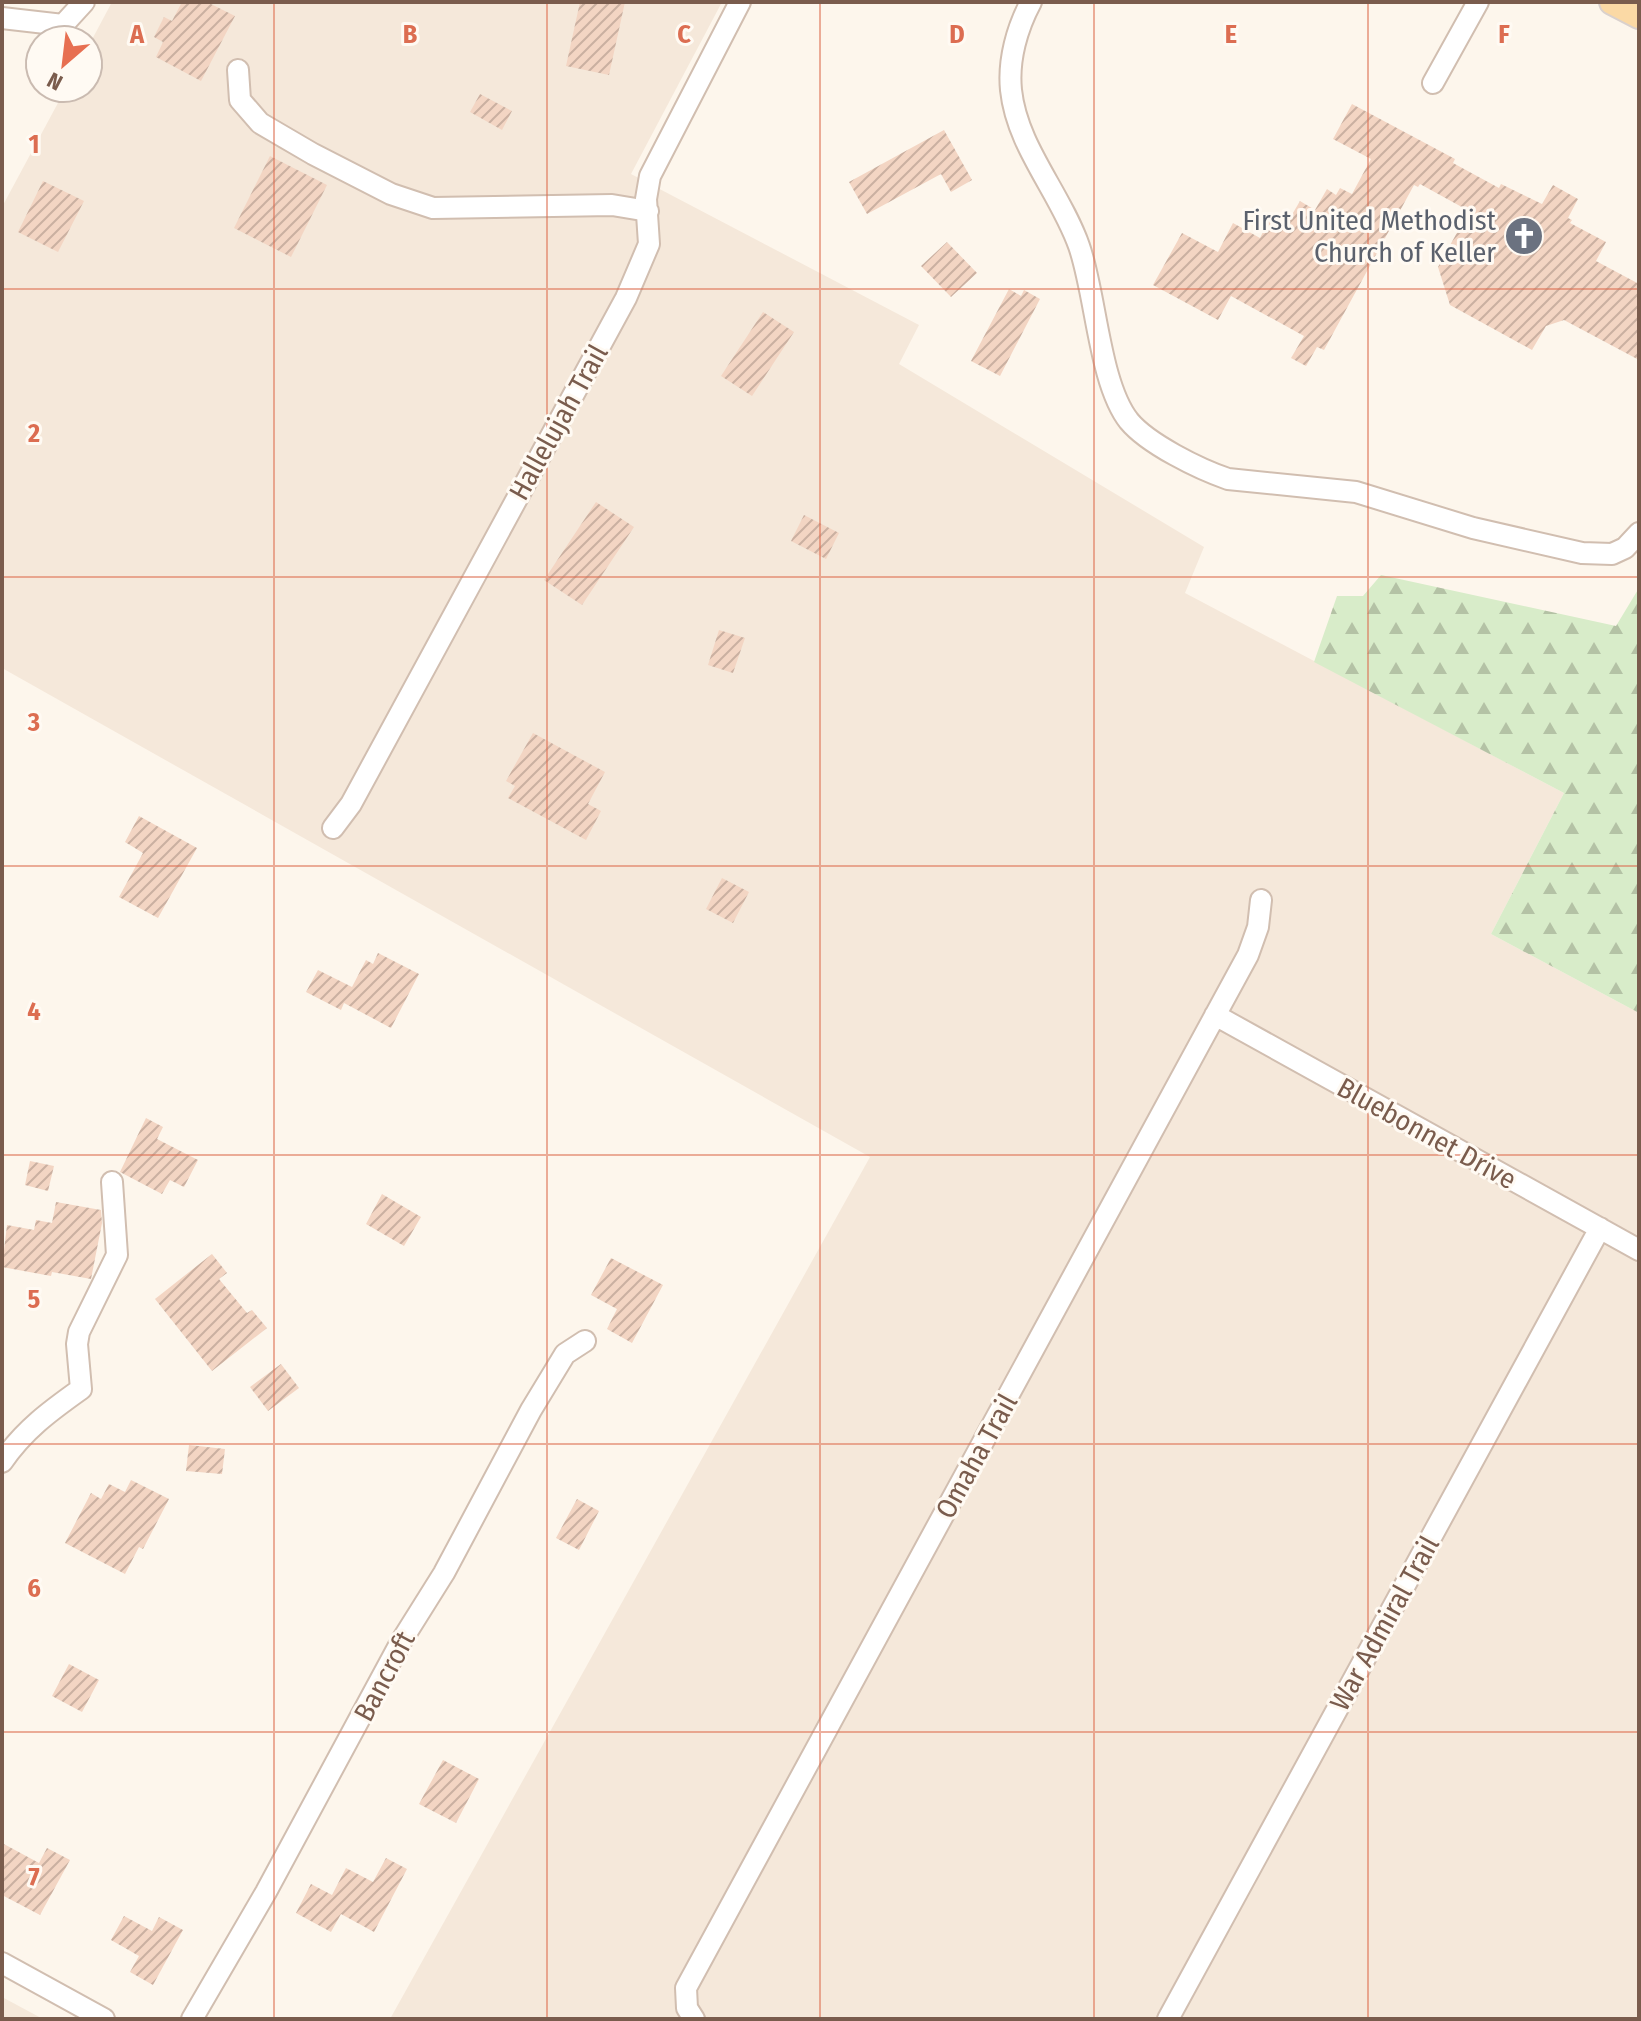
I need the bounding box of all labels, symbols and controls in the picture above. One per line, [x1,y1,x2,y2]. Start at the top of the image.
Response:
text: A [129,19,145,50]
text: B [403,19,418,50]
text: C [677,19,691,50]
text: D [949,19,965,50]
text: E [1225,19,1237,50]
text: F [1498,19,1510,50]
north arrow [24,24,104,104]
text: N [43,66,67,96]
text: 1 [29,129,40,160]
place label: First United Methodist Church of Keller [1243,204,1497,269]
church icon: First United Methodist Church of Keller [1503,215,1545,257]
street label: Hallelujah Trail [502,339,615,506]
text: 2 [27,418,40,449]
text: 3 [27,707,40,738]
text: 4 [27,996,41,1027]
street label: Bluebonnet Drive [1332,1071,1522,1196]
text: 5 [28,1284,41,1315]
street label: Omaha Trail [929,1388,1024,1524]
street label: War Admiral Trail [1323,1530,1446,1716]
text: 6 [27,1573,41,1604]
street label: Bancroft [347,1625,422,1727]
text: 7 [28,1862,40,1893]

